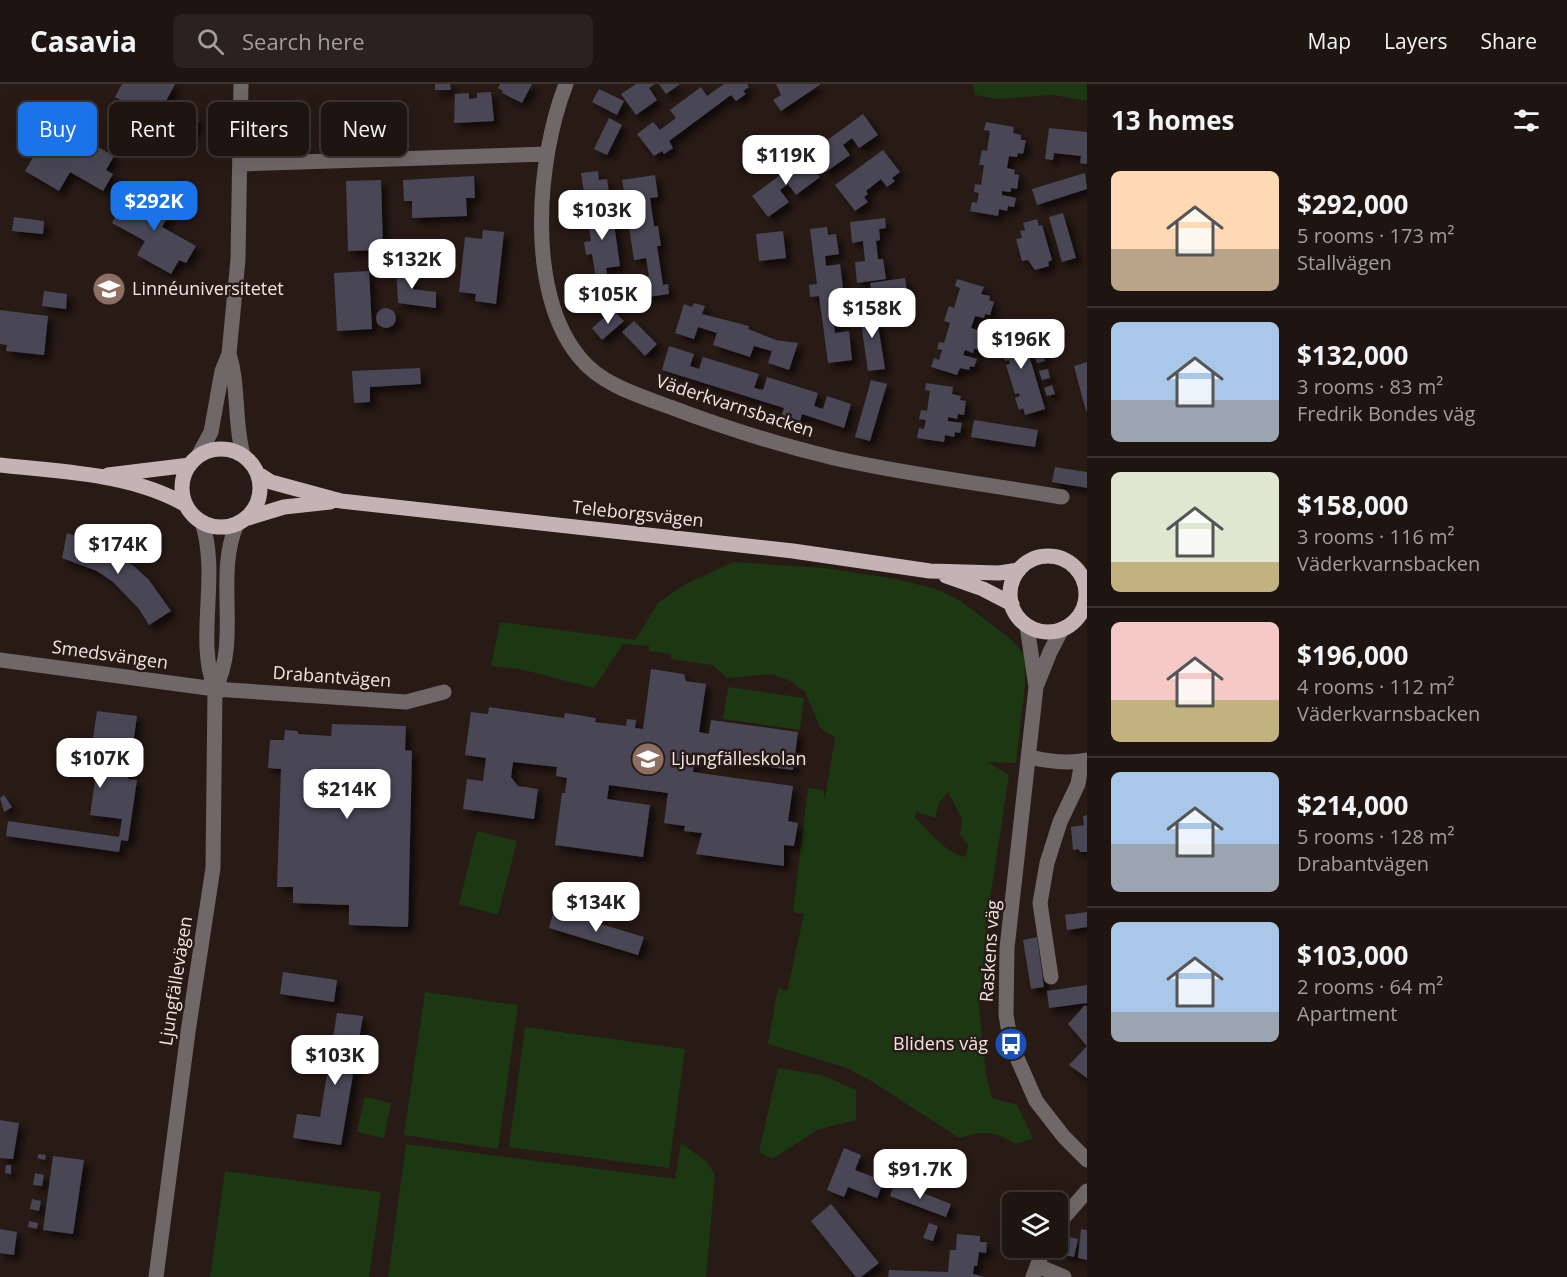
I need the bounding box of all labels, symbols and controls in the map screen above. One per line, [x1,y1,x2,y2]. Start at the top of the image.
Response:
search box [173,14,593,68]
text: Casavia [30,22,137,60]
icon: search [194,25,227,58]
text: Search here [242,26,365,56]
text: Map [1308,27,1351,55]
text: Layers [1384,27,1448,55]
text: Share [1481,27,1537,55]
chip: Buy [18,102,97,156]
chip: Rent [109,102,196,156]
chip: Filters [208,102,309,156]
chip: New [321,102,407,156]
text: 13 homes [1111,102,1235,138]
icon: filters [1510,104,1543,137]
pin: $119K [744,135,828,186]
text: $119K [756,141,816,168]
pin: $292K [112,181,196,232]
text: $292,000 [1297,186,1408,222]
text: $292K [124,187,184,214]
pin: $103K [560,190,644,241]
icon: home [1159,195,1231,267]
text: $103K [572,196,632,223]
text: 5 rooms · 173 m² [1297,222,1455,249]
pin: $132K [370,239,454,290]
text: $132K [382,245,442,272]
text: Stallvägen [1297,249,1392,276]
school or university icon: Linnéuniversitetet [91,271,127,307]
pin: $105K [566,274,650,325]
place label: Linnéuniversitetet [132,276,284,300]
text: $105K [578,280,638,307]
pin: $158K [830,288,914,339]
text: $158K [842,294,902,321]
pin: $196K [979,319,1063,370]
text: $196K [991,325,1051,352]
text: $132,000 [1297,337,1408,373]
icon: home [1159,346,1231,418]
street label: Väderkvarnsbacken [653,368,817,442]
text: 3 rooms · 83 m² [1297,373,1443,400]
text: Fredrik Bondes väg [1297,400,1475,427]
text: $158,000 [1297,487,1408,523]
street label: Teleborgsvägen [571,494,705,532]
icon: home [1159,496,1231,568]
text: 3 rooms · 116 m² [1297,523,1455,550]
pin: $174K [76,524,160,575]
text: $174K [88,530,148,557]
text: Väderkvarnsbacken [1297,550,1480,577]
street label: Smedsvängen [50,634,170,674]
text: $196,000 [1297,637,1408,673]
icon: home [1159,646,1231,718]
street label: Drabantvägen [272,660,392,692]
text: 4 rooms · 112 m² [1297,673,1455,700]
text: Väderkvarnsbacken [1297,700,1480,727]
pin: $107K [58,738,142,789]
school or university icon: Ljungfälleskolan [630,741,666,777]
text: $107K [70,744,130,771]
place label: Ljungfälleskolan [671,746,807,770]
pin: $214K [305,769,389,820]
text: $214K [317,775,377,802]
text: $214,000 [1297,787,1408,823]
icon: home [1159,796,1231,868]
text: 5 rooms · 128 m² [1297,823,1455,850]
text: Drabantvägen [1297,850,1429,877]
pin: $134K [554,882,638,933]
text: $134K [566,888,626,915]
street label: Raskens väg [973,899,1005,1003]
street label: Ljungfällevägen [153,914,197,1047]
text: $103,000 [1297,937,1408,973]
icon: home [1159,946,1231,1018]
text: 2 rooms · 64 m² [1297,973,1443,1000]
text: Apartment [1297,1000,1397,1027]
bus stop icon: Blidens väg [993,1026,1029,1062]
place label: Blidens väg [893,1031,988,1055]
pin: $103K [293,1035,377,1086]
text: $103K [305,1041,365,1068]
pin: $91.7K [871,1149,969,1200]
text: $91.7K [888,1155,952,1182]
map controls [1002,1192,1068,1258]
button: layers [1002,1192,1068,1258]

